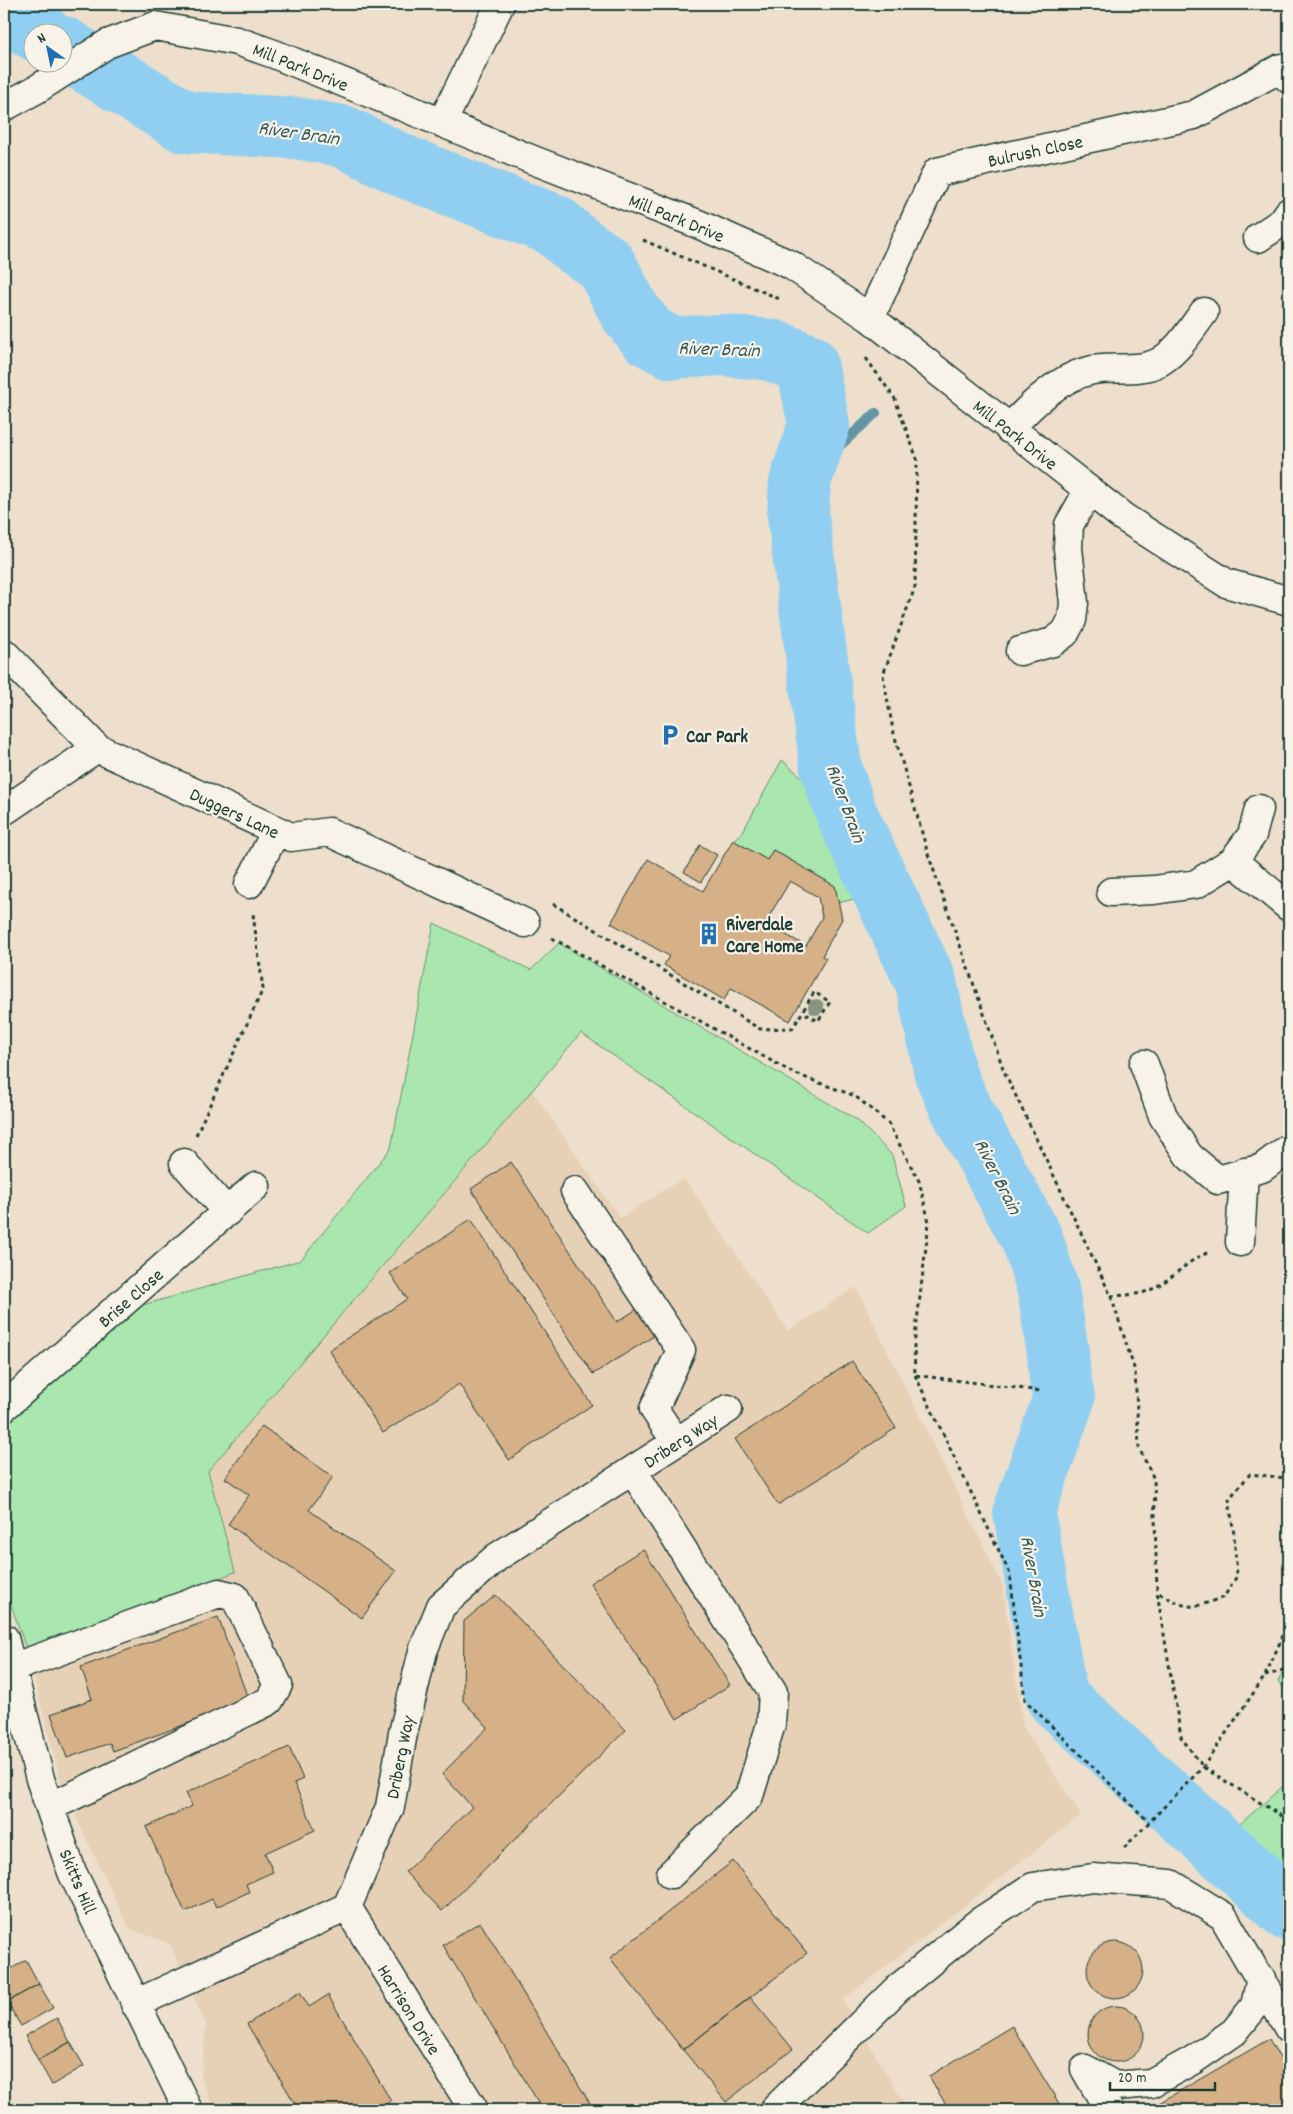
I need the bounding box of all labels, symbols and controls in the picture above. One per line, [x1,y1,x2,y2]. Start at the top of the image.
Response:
north arrow [22,22,72,72]
text: N [34,28,50,49]
street label: Mill Park Drive [248,38,352,101]
water label: River Brain [256,115,342,155]
street label: Bulrush Close [986,130,1086,177]
street label: Mill Park Drive [624,189,728,252]
water label: River Brain [678,336,761,366]
street label: Mill Park Drive [966,395,1062,479]
parking icon: Car Park [657,722,683,748]
place label: Car Park [686,725,748,752]
water label: River Brain [817,761,872,848]
street label: Duggers Lane [184,783,283,848]
place label: Riverdale Care Home [726,913,804,962]
building icon: Riverdale Care Home [696,921,722,947]
water label: River Brain [965,1135,1028,1221]
street label: Brise Close [94,1264,171,1336]
street label: Driberg Way [639,1409,725,1477]
water label: River Brain [1011,1534,1053,1620]
street label: Driberg Way [381,1713,424,1802]
street label: Skitts Hill [50,1846,102,1919]
street label: Harrison Drive [368,1960,446,2061]
scale bar [1110,2059,1216,2091]
text: 20 m [1118,2068,1146,2090]

